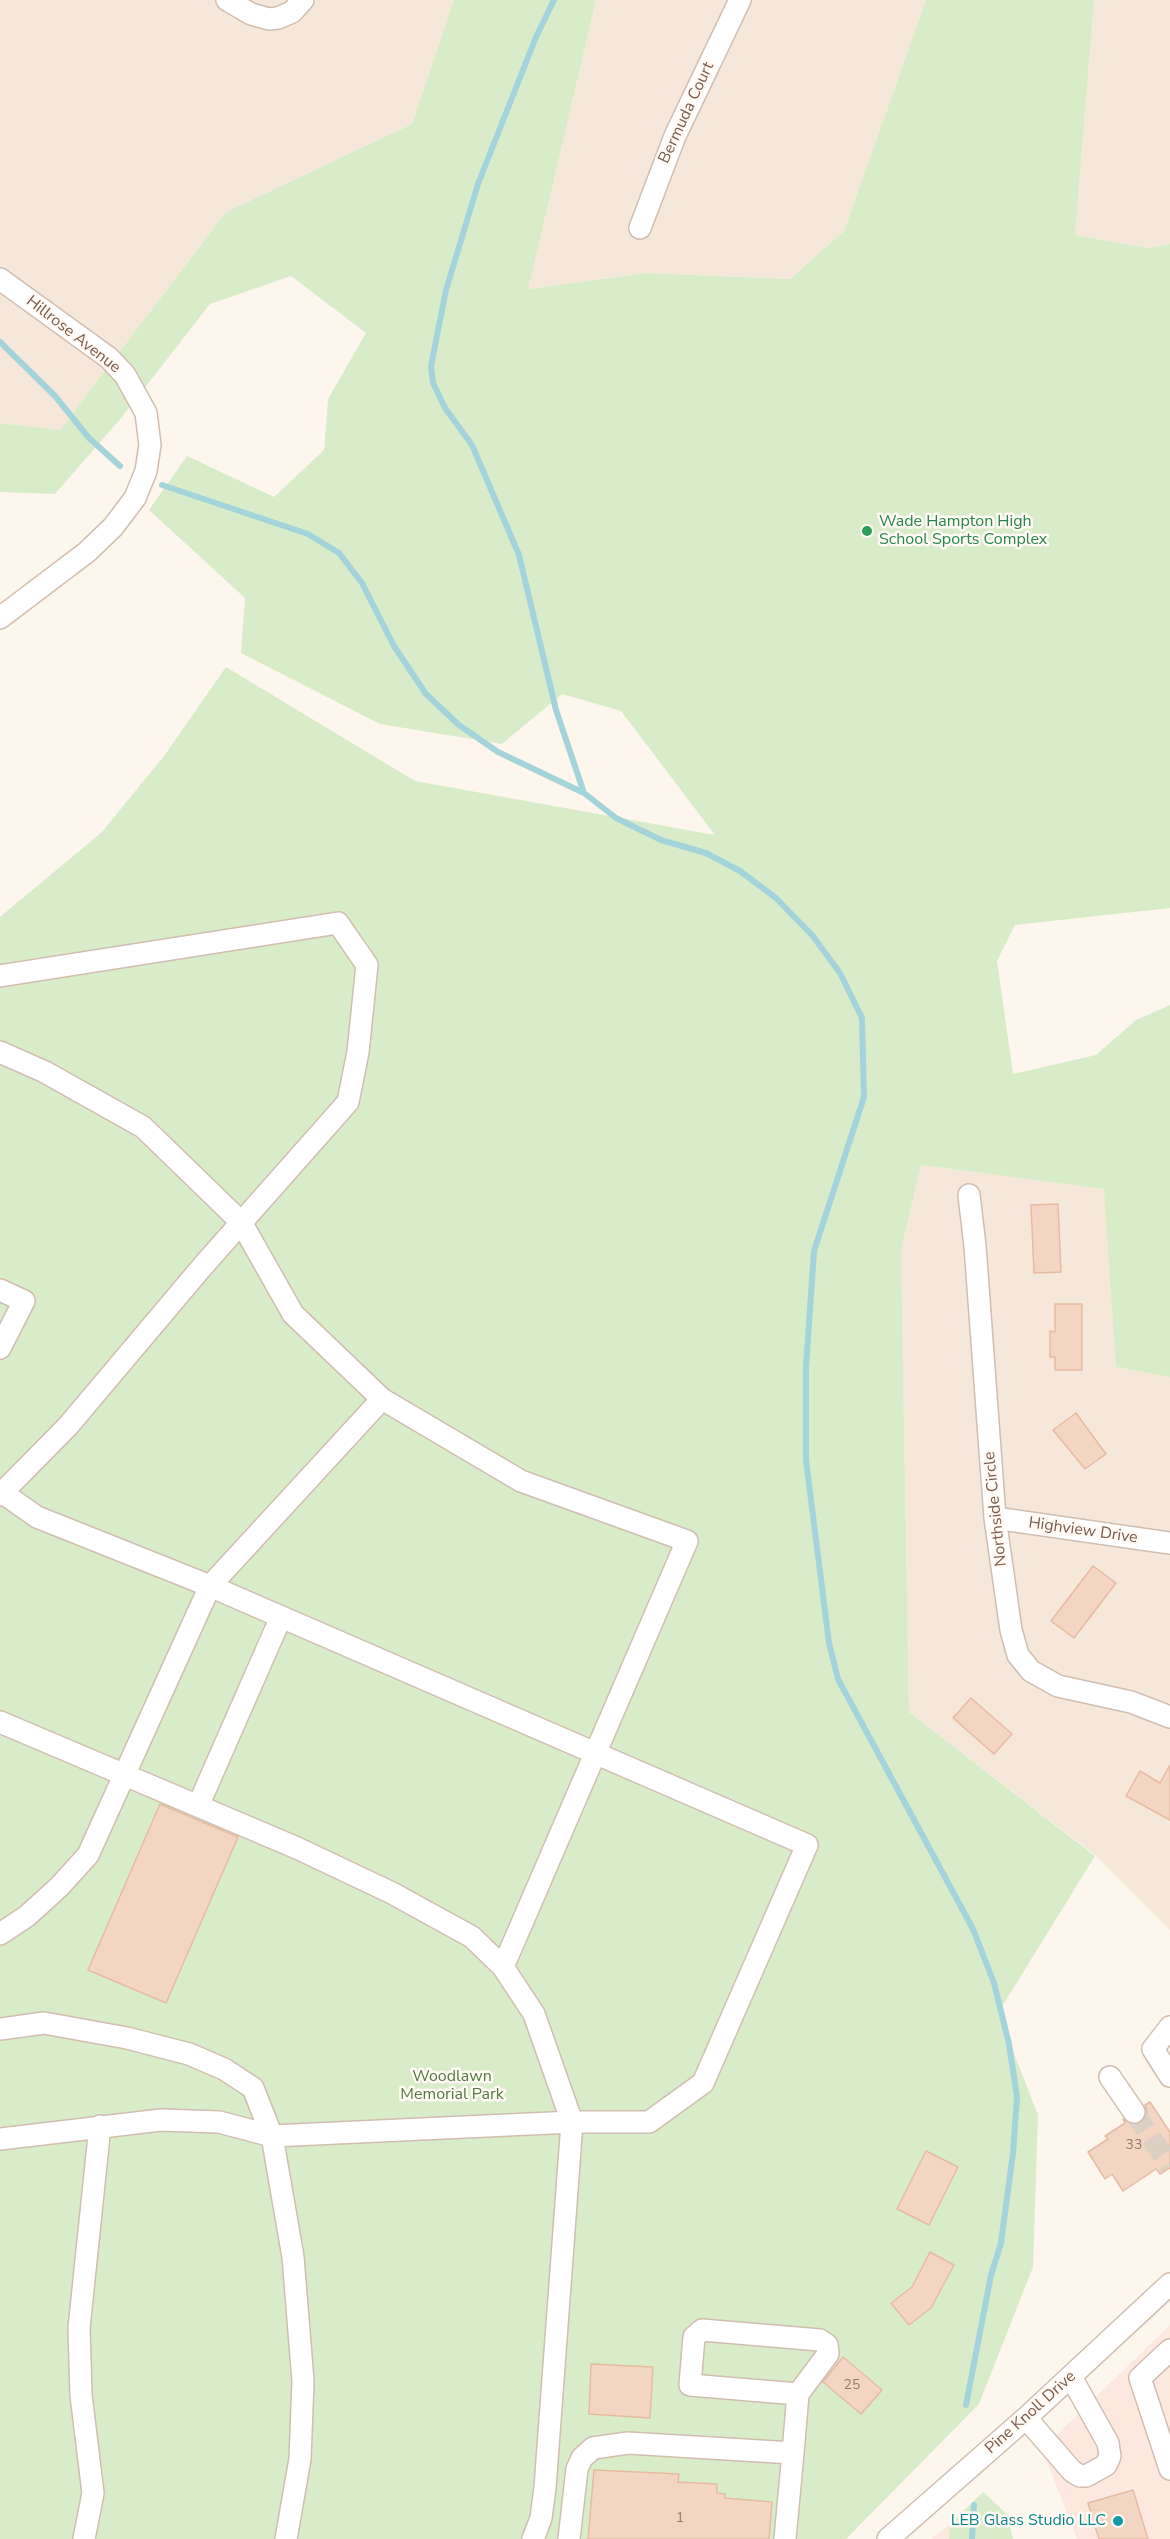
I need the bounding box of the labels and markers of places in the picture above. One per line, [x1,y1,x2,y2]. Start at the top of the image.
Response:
place label: Wade Hampton High School Sports Complex [879,512,1047,550]
marker: Wade Hampton High School Sports Complex [860,524,874,538]
place label: LEB Glass Studio LLC [951,2511,1106,2531]
marker: LEB Glass Studio LLC [1111,2514,1125,2528]

